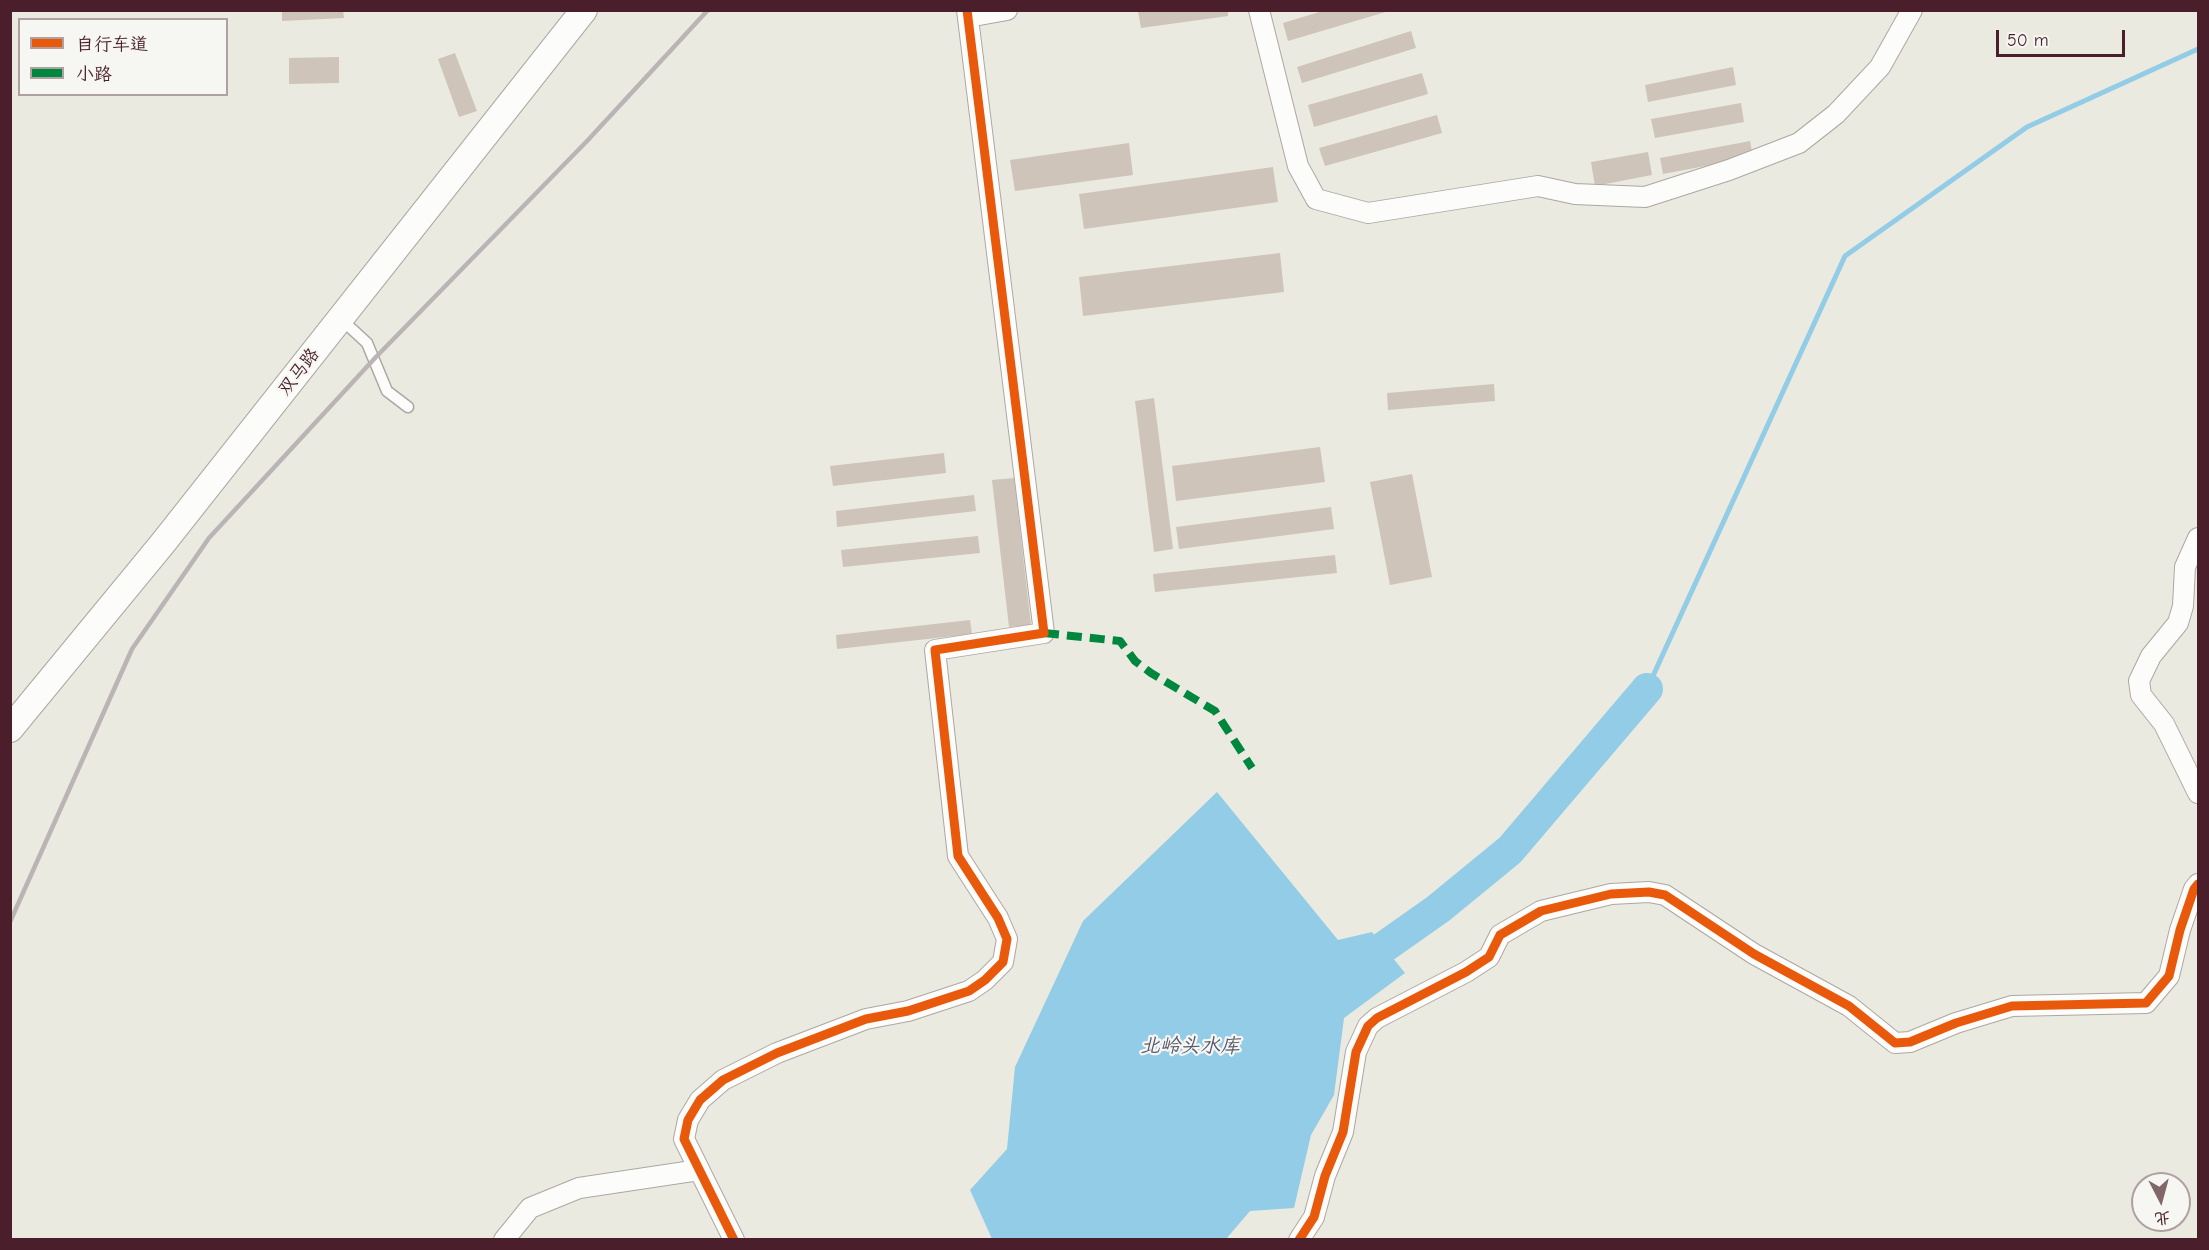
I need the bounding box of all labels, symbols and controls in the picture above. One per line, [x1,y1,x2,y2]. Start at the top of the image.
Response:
legend [18,18,228,96]
scale bar [1999,18,2128,56]
text: 50 m [2007,30,2049,51]
text: 自行车道 [76,34,148,55]
text: 小路 [76,64,112,85]
street label: 双马路 [274,344,324,400]
water label: 北岭头水库 [1140,1034,1240,1058]
north arrow [2131,1172,2191,1232]
text: 北 [2154,1208,2172,1228]

